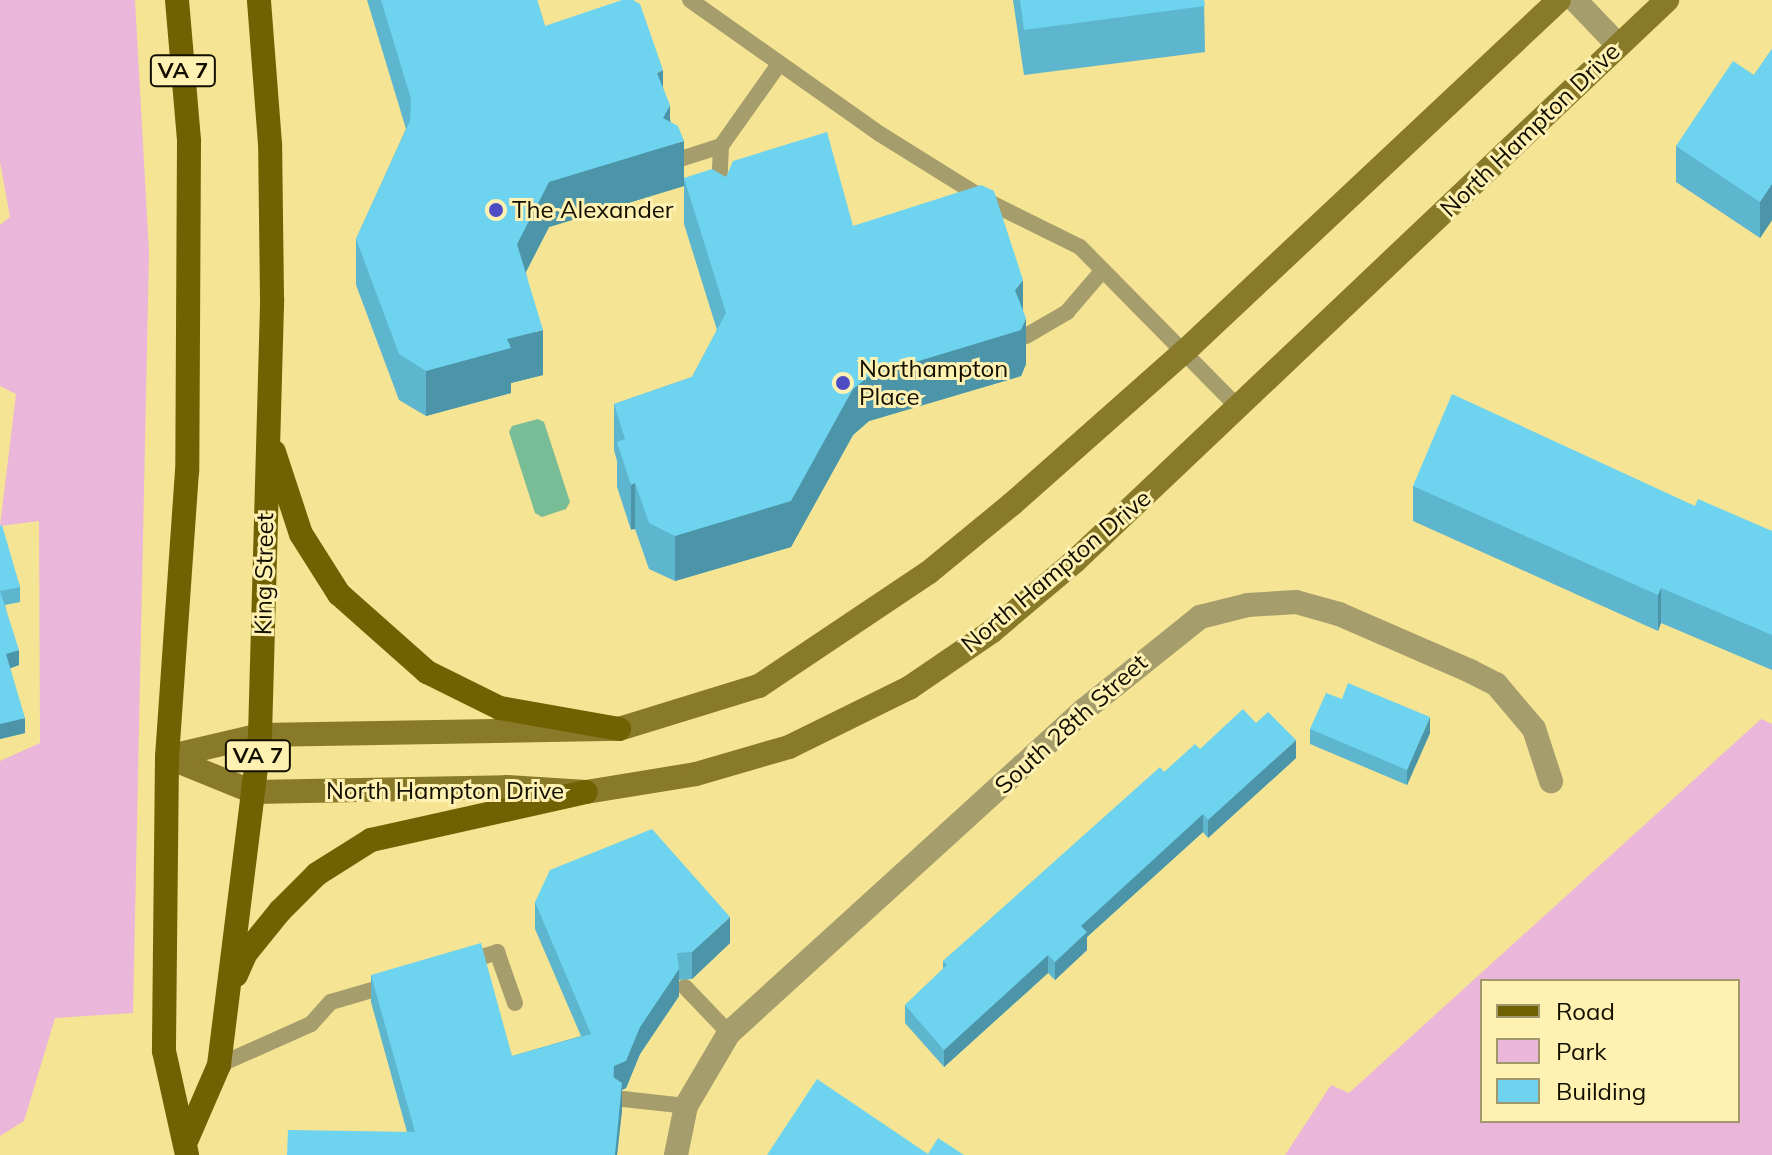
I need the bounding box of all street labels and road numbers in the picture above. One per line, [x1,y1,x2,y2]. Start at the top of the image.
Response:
street label: North Hampton Drive [1434,37,1626,223]
road number: VA 7 [149,53,217,89]
street label: North Hampton Drive [956,483,1156,659]
street label: King Street [249,513,279,635]
street label: South 28th Street [989,648,1153,800]
road number: VA 7 [224,738,292,774]
street label: North Hampton Drive [326,777,564,805]

